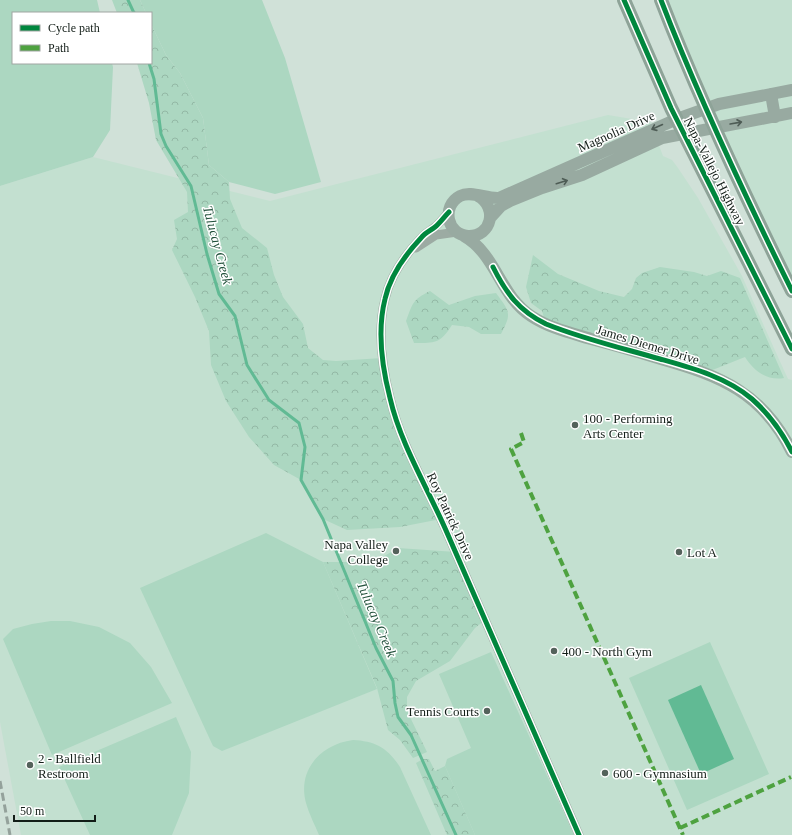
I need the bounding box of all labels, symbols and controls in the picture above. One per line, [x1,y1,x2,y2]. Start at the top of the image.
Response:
legend [12,12,152,64]
text: Cycle path [48,21,100,35]
text: Path [48,41,69,55]
street label: Magnolia Drive [575,108,657,155]
street label: Napa-Vallejo Highway [681,115,749,228]
one-way arrow [729,119,742,127]
one-way arrow [652,124,664,132]
one-way arrow [556,177,568,185]
water label: Tulucay Creek [200,204,235,287]
street label: James Diemer Drive [595,322,701,367]
place label: 100 - Performing Arts Center [583,411,673,441]
marker: 100 - Performing Arts Center [570,420,580,430]
street label: Roy Patrick Drive [424,470,477,562]
place label: Napa Valley College [324,537,388,567]
place label: Lot A [687,545,718,560]
marker: Napa Valley College [391,546,401,556]
marker: Lot A [674,547,684,557]
water label: Tulucay Creek [354,579,400,660]
place label: 400 - North Gym [562,644,652,659]
marker: 400 - North Gym [549,646,559,656]
place label: Tennis Courts [407,704,479,719]
marker: Tennis Courts [482,706,492,716]
place label: 2 - Ballfield Restroom [38,751,101,781]
marker: 2 - Ballfield Restroom [25,760,35,770]
place label: 600 - Gymnasium [613,766,707,781]
marker: 600 - Gymnasium [600,768,610,778]
scale bar [14,797,95,823]
text: 50 m [20,804,45,818]

